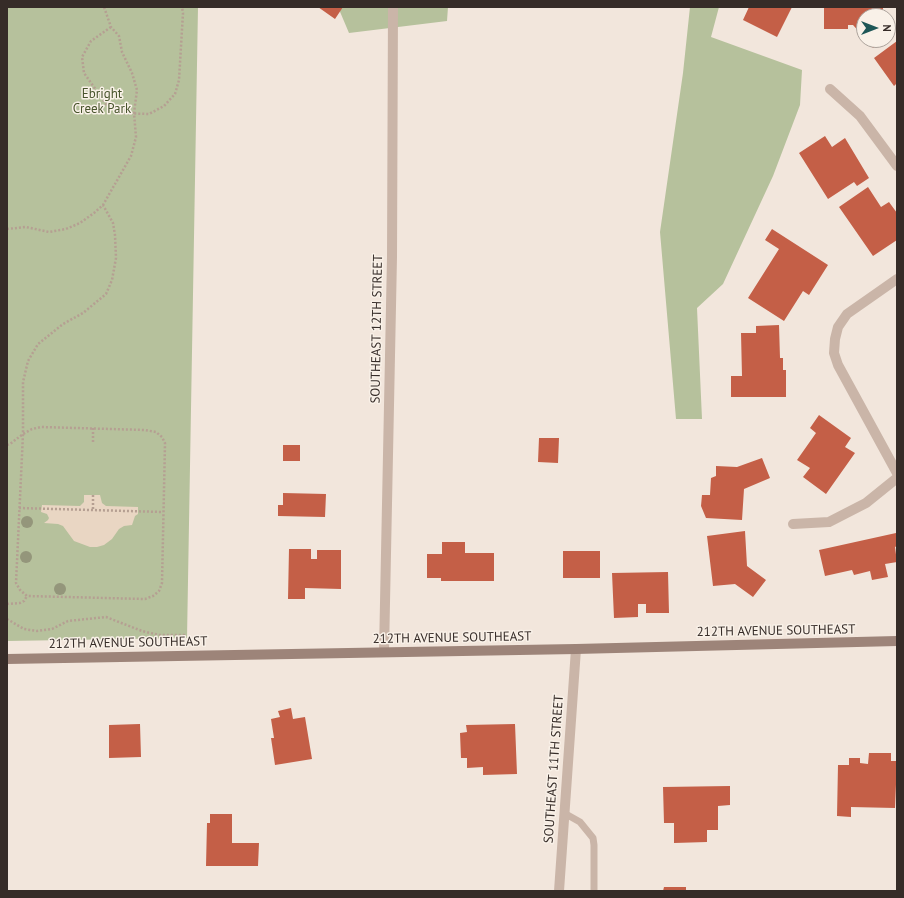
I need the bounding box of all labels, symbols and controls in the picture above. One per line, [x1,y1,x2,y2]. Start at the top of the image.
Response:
north arrow [856,8,896,48]
text: N [880,24,894,32]
park label: Ebright Creek Park [73,86,131,117]
street label: SOUTHEAST 12TH STREET [368,254,386,404]
street label: 212TH AVENUE SOUTHEAST [697,622,855,640]
street label: 212TH AVENUE SOUTHEAST [373,629,531,647]
street label: 212TH AVENUE SOUTHEAST [49,634,207,652]
street label: SOUTHEAST 11TH STREET [541,694,567,844]

